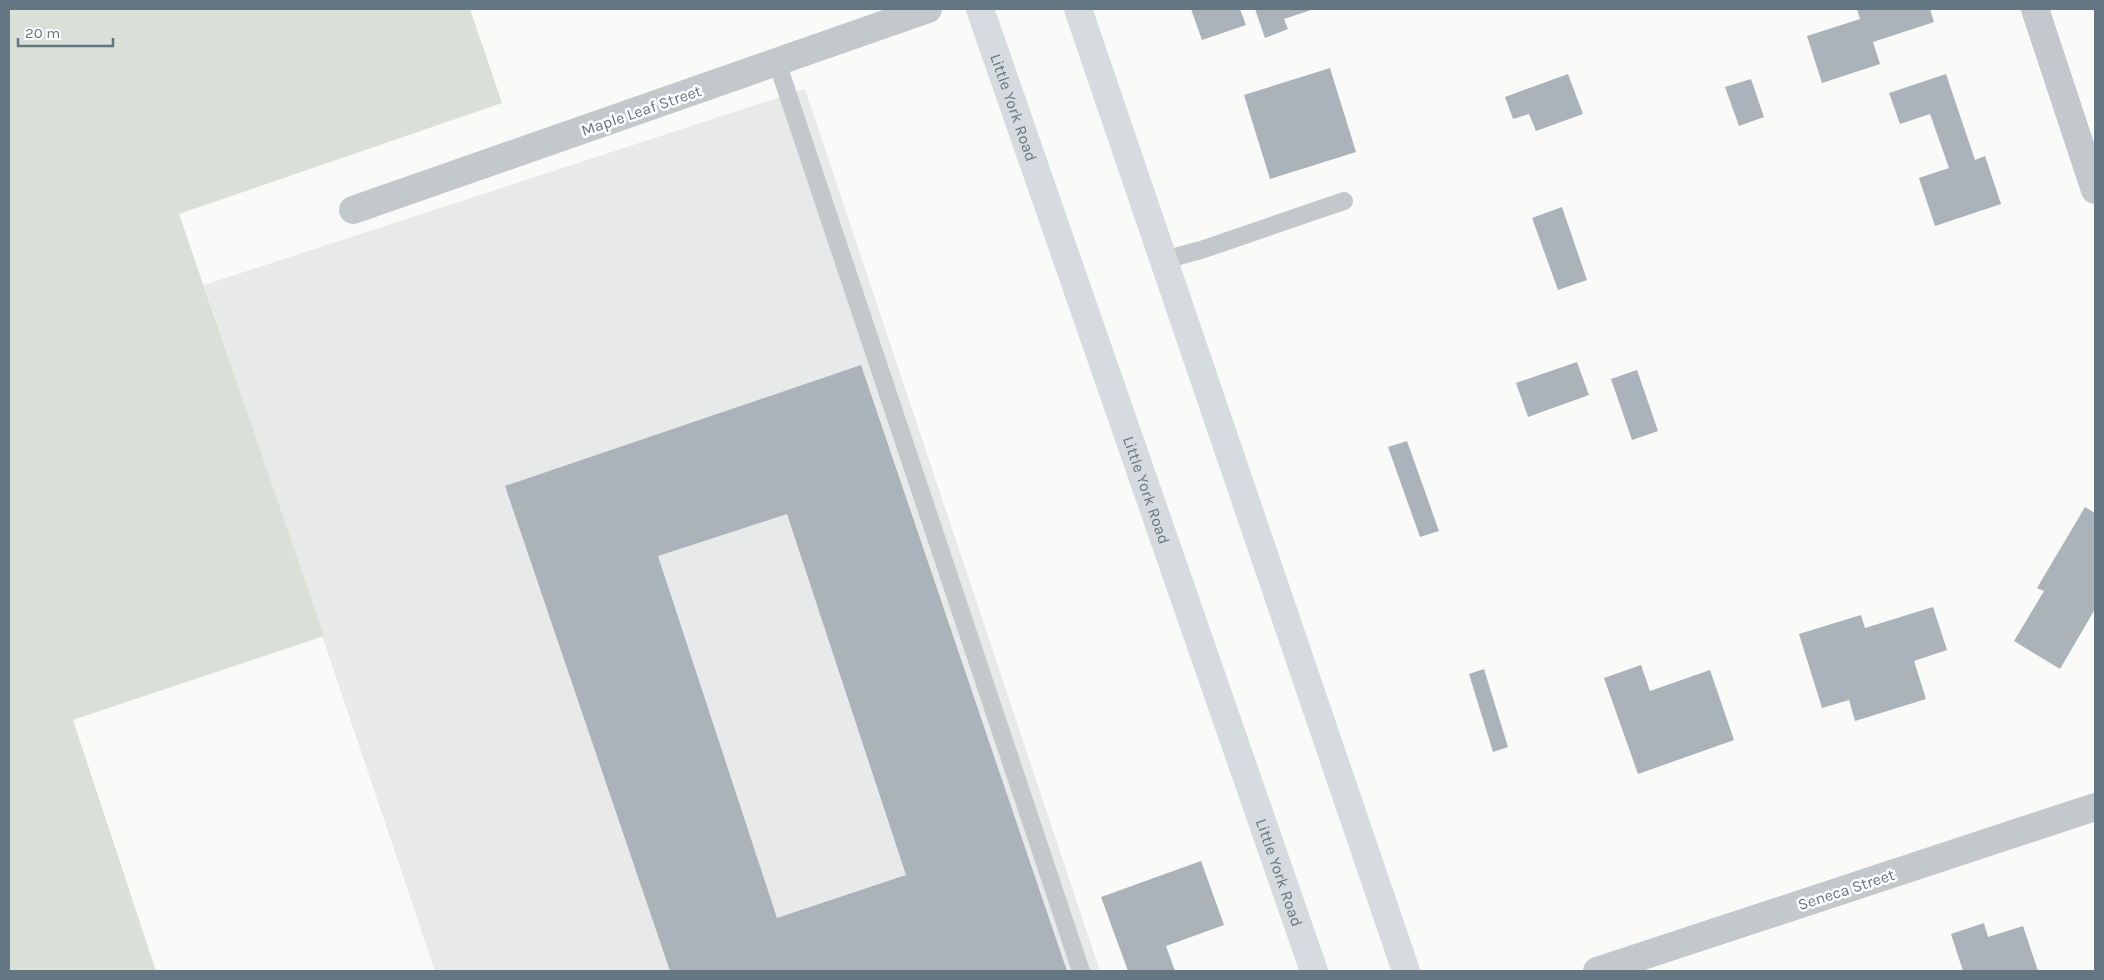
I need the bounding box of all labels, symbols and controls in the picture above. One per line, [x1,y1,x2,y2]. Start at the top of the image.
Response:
scale bar [18,15,112,47]
text: 20 m [25,24,60,42]
street label: Little York Road [986,51,1041,164]
street label: Maple Leaf Street [579,81,704,140]
street label: Little York Road [1119,434,1174,546]
street label: Little York Road [1252,816,1307,929]
street label: Seneca Street [1795,865,1897,914]

